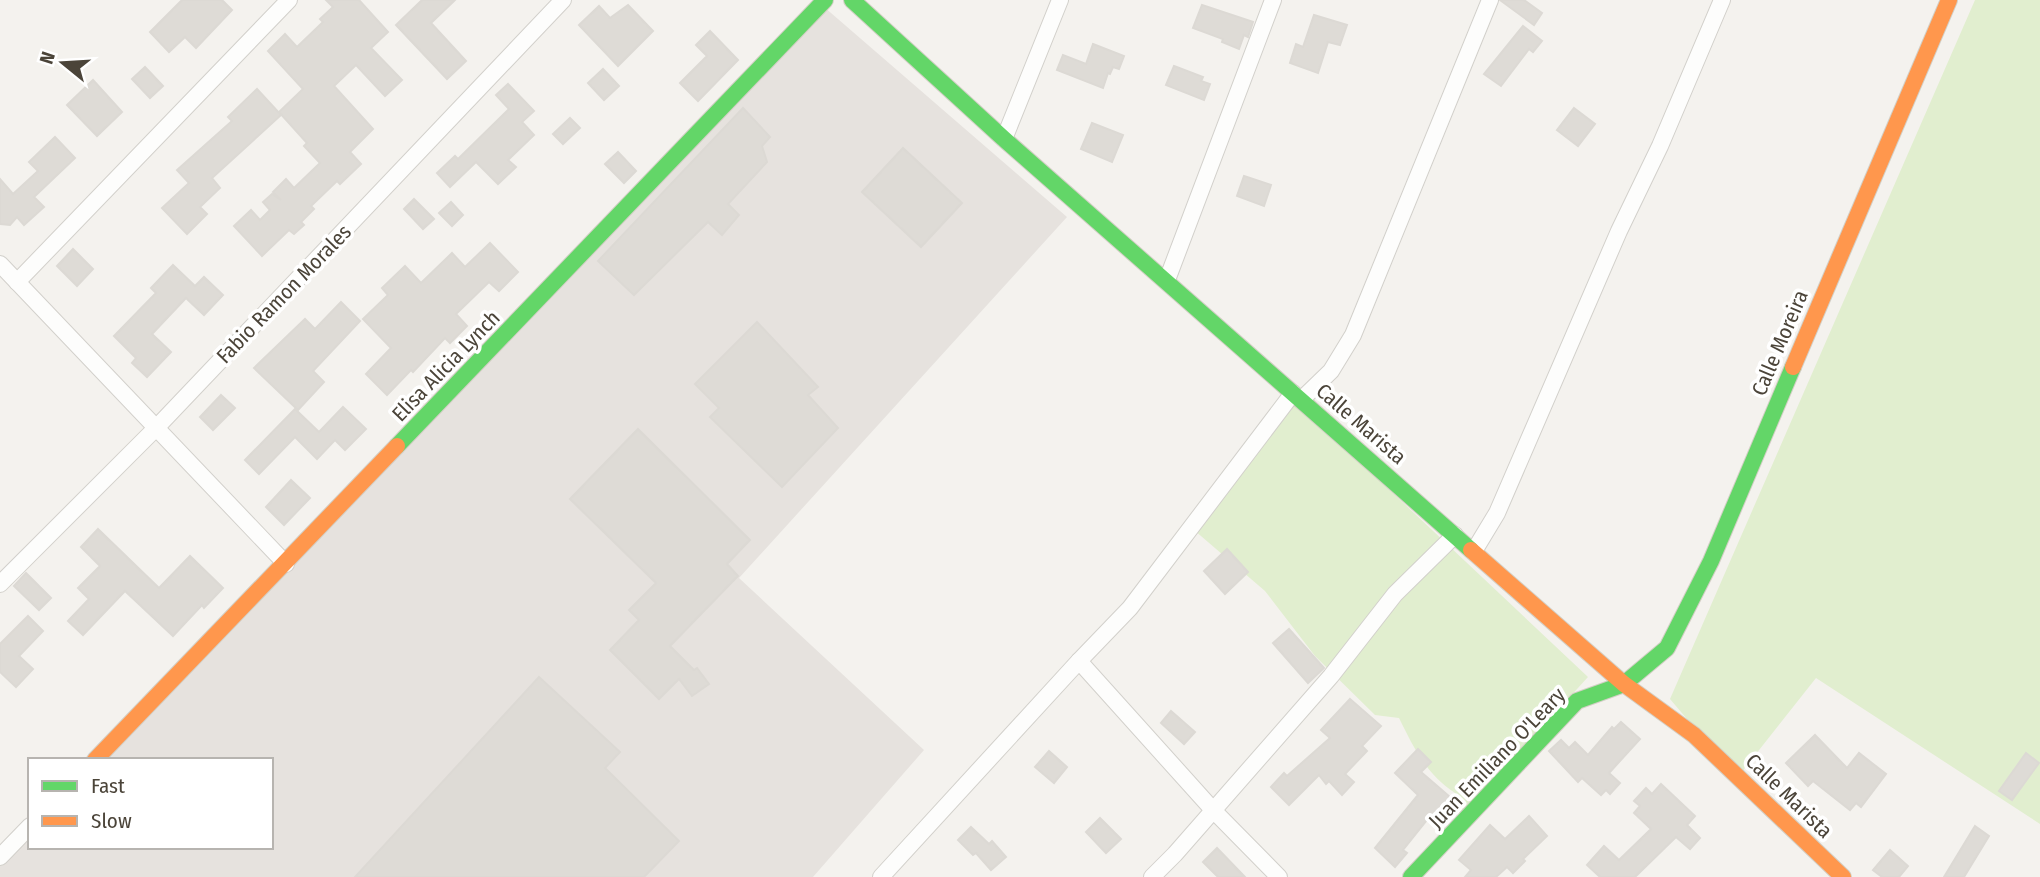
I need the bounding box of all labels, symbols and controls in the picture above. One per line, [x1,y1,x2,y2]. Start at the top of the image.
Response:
north arrow [28,28,98,98]
text: N [35,49,60,67]
street label: Fabio Ramon Morales [211,219,357,369]
street label: Calle Moreira [1746,286,1814,400]
street label: Elisa Alicia Lynch [386,305,506,427]
street label: Calle Marista [1311,378,1411,470]
street label: Juan Emiliano O'Leary [1423,682,1571,834]
street label: Calle Marista [1740,748,1838,844]
legend [28,758,273,849]
text: Fast [91,773,125,799]
text: Slow [91,808,132,834]

